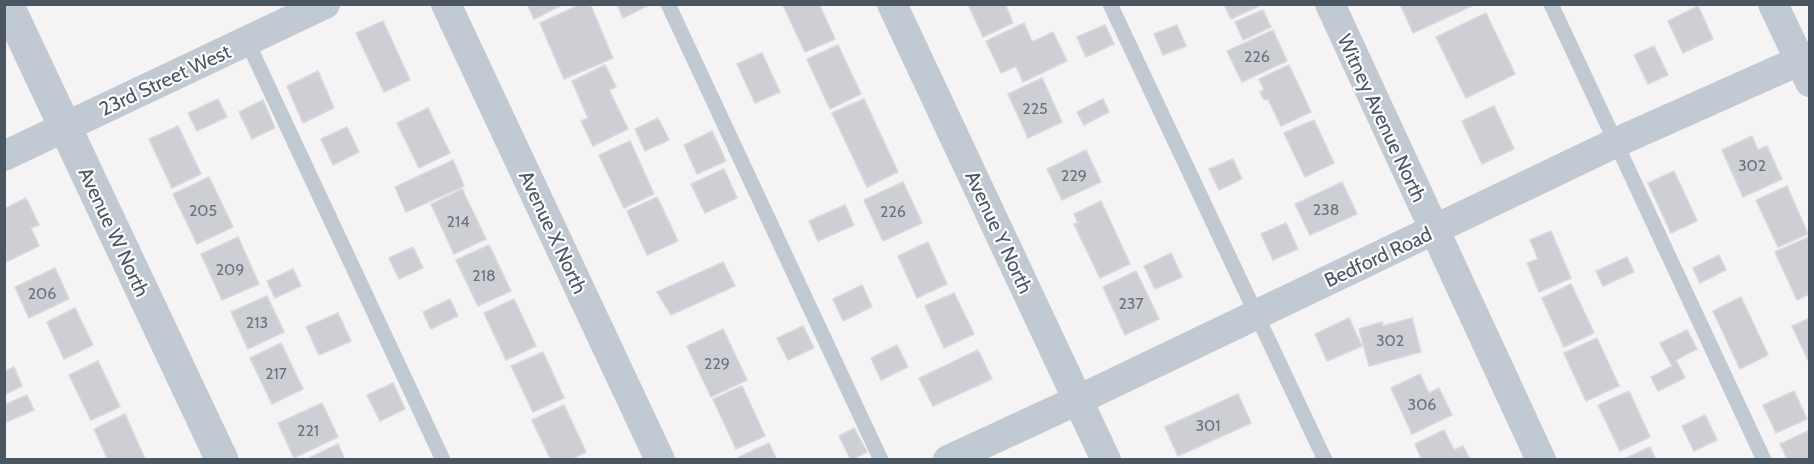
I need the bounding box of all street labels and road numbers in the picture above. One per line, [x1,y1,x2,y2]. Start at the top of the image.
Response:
street label: Witney Avenue North [1333,30,1431,206]
street label: 23rd Street West [95,39,235,121]
street label: Avenue W North [74,163,154,301]
street label: Avenue X North [514,167,592,297]
street label: Avenue Y North [960,167,1038,297]
street label: Bedford Road [1320,222,1436,292]

